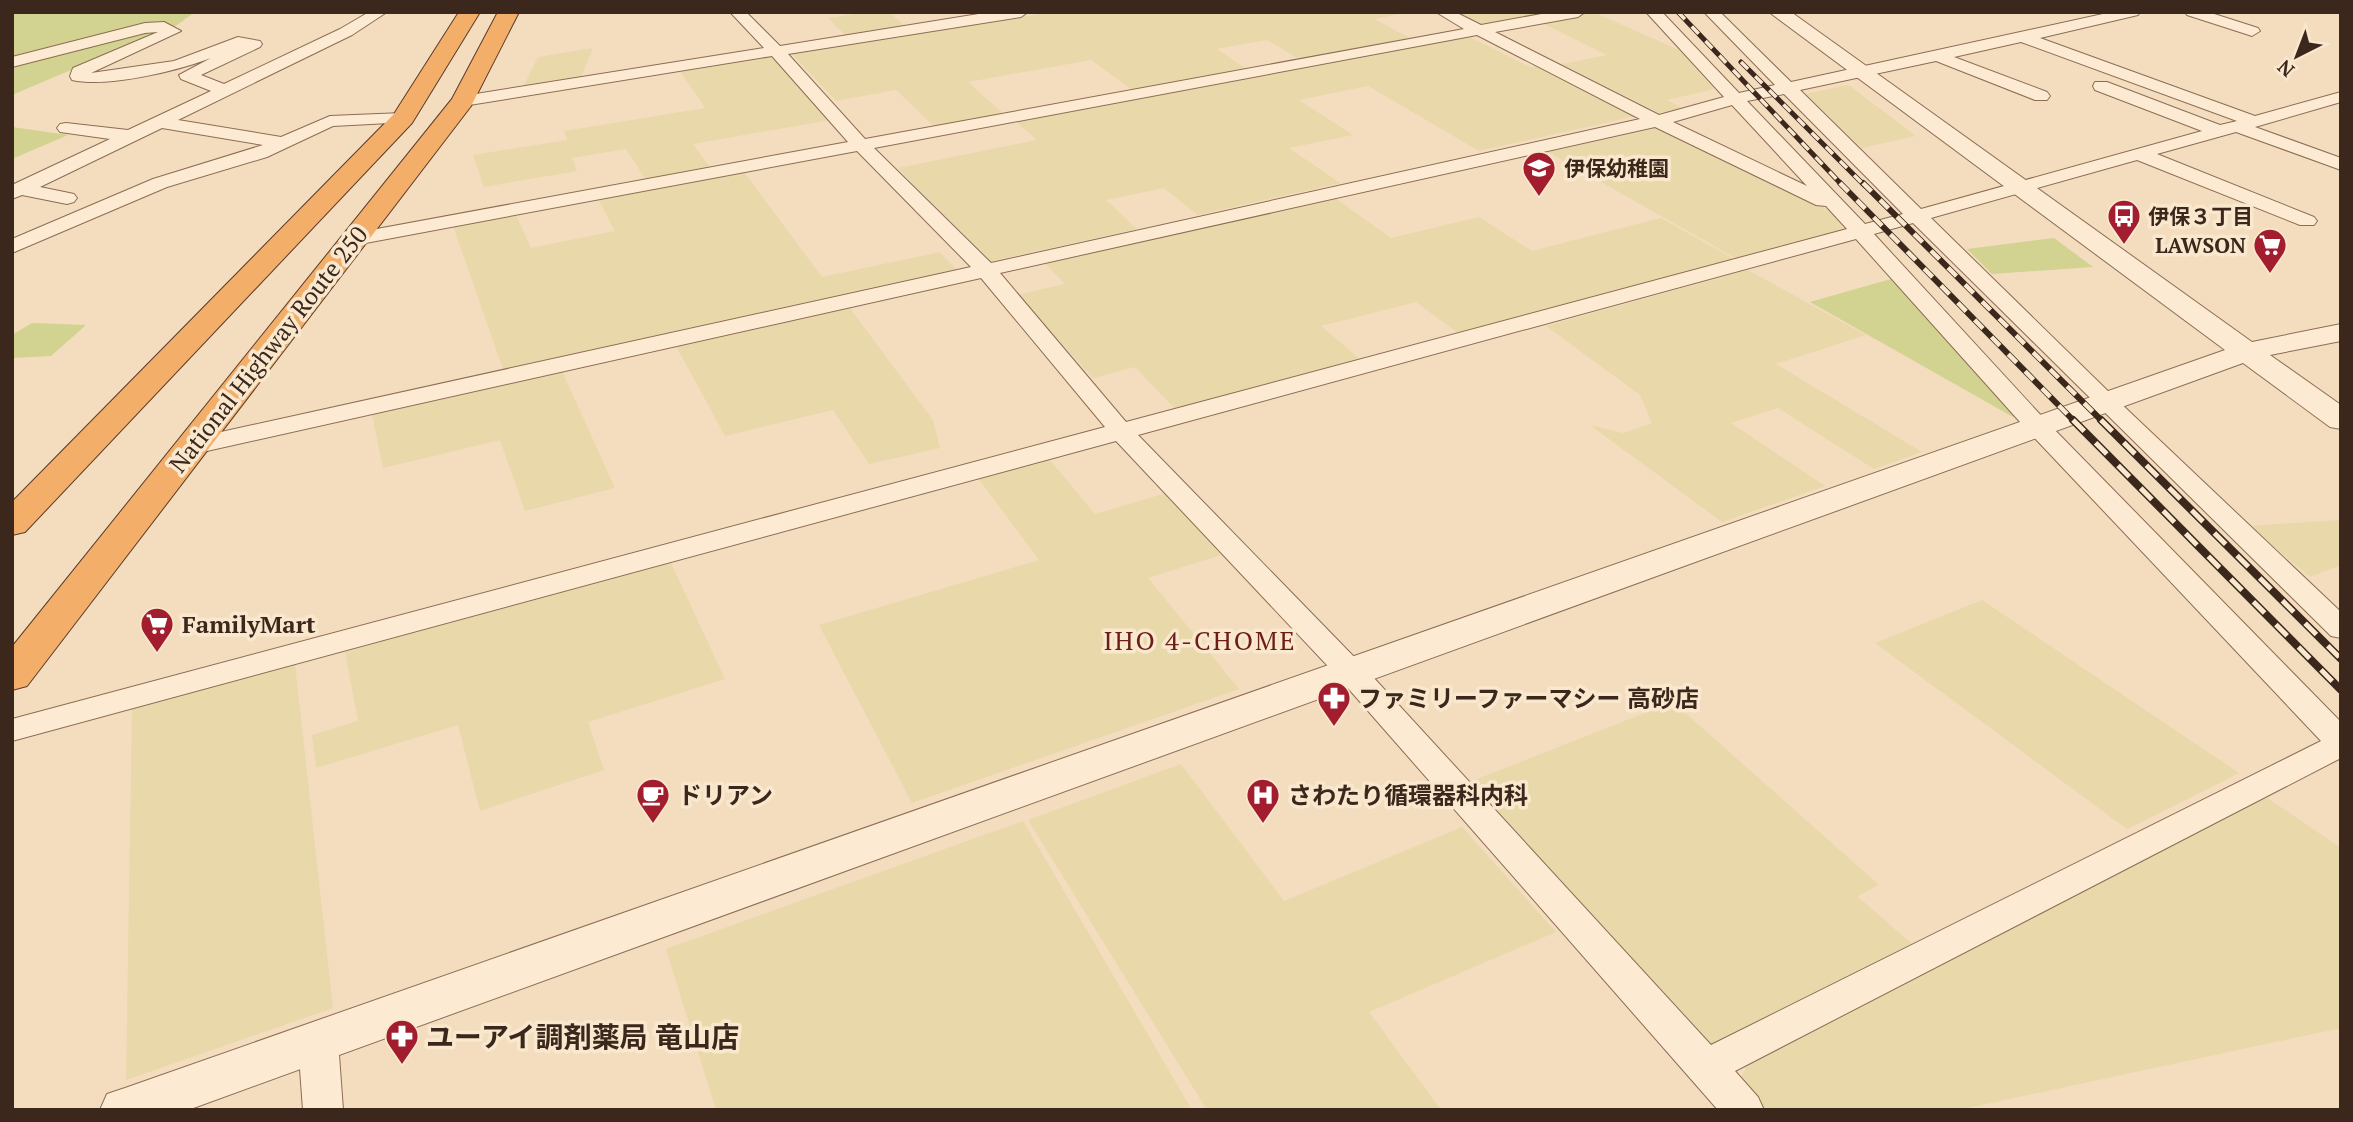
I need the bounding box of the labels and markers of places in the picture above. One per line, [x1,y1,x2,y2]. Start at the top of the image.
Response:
school or university icon: 伊保幼稚園 [1520,149,1558,198]
place label: 伊保幼稚園 [1564,154,1669,182]
bus stop icon: 伊保３丁目 [2105,197,2143,246]
place label: 伊保３丁目 [2148,202,2253,230]
supermarket icon: LAWSON [2251,226,2289,275]
place label: LAWSON [2155,231,2246,259]
supermarket icon: FamilyMart [138,605,176,654]
place label: FamilyMart [182,608,316,640]
pharmacy icon: ファミリーファーマシー 高砂店 [1315,679,1353,728]
place label: ファミリーファーマシー 高砂店 [1358,682,1699,714]
cafe icon: ドリアン [634,776,672,825]
hospital icon: さわたり循環器科内科 [1244,776,1282,825]
place label: ドリアン [678,779,773,811]
place label: さわたり循環器科内科 [1288,779,1528,811]
pharmacy icon: ユーアイ調剤薬局 竜山店 [383,1017,421,1066]
place label: ユーアイ調剤薬局 竜山店 [426,1018,739,1055]

